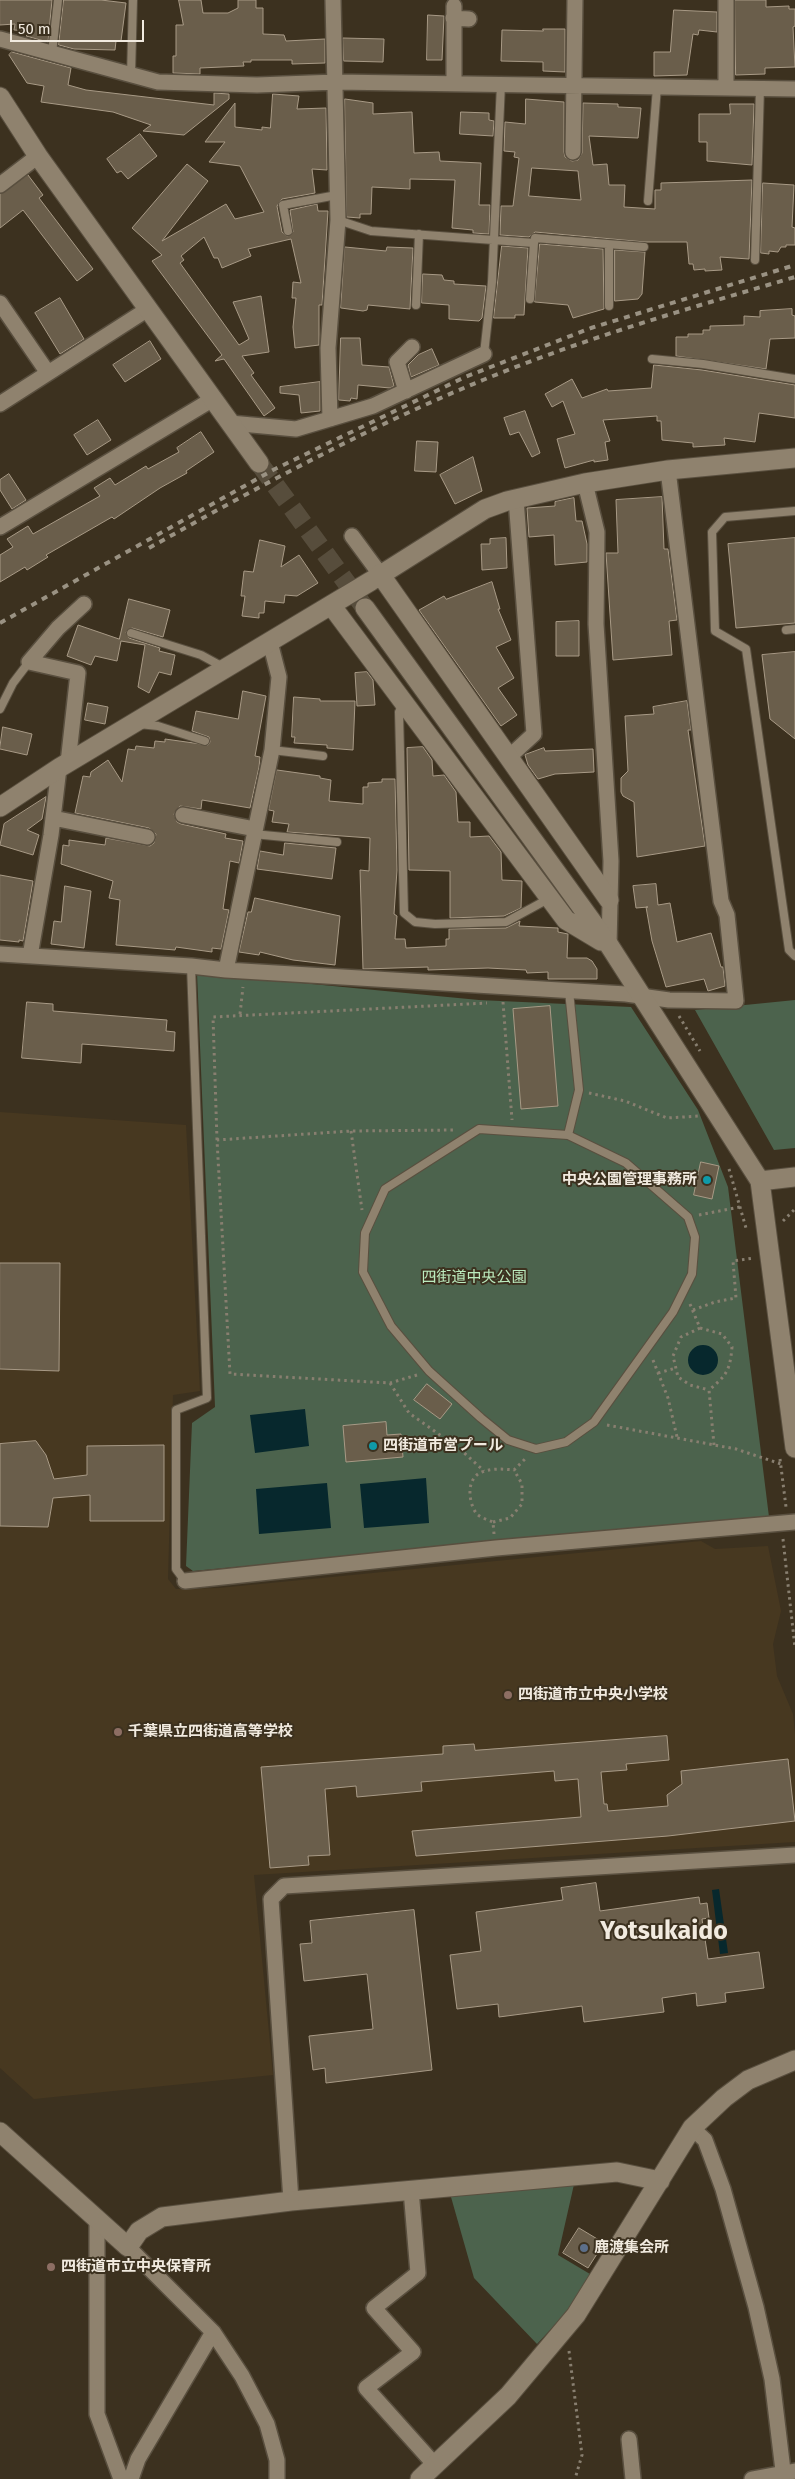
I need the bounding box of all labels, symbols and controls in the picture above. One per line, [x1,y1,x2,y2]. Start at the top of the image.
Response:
scale bar [12,10,146,42]
text: 50 m [18,20,51,38]
place label: 中央公園管理事務所 [562,1171,697,1189]
marker: 中央公園管理事務所 [701,1174,713,1186]
park label: 四街道中央公園 [422,1269,526,1287]
place label: 四街道市営プール [383,1437,503,1455]
marker: 四街道市営プール [367,1440,379,1452]
place label: 四街道市立中央小学校 [518,1686,668,1704]
marker: 四街道市立中央小学校 [502,1689,514,1701]
place label: 千葉県立四街道高等学校 [128,1723,293,1741]
marker: 千葉県立四街道高等学校 [112,1726,124,1738]
district label: Yotsukaido [600,1917,728,1947]
place label: 鹿渡集会所 [594,2239,669,2257]
marker: 鹿渡集会所 [578,2242,590,2254]
place label: 四街道市立中央保育所 [61,2258,211,2276]
marker: 四街道市立中央保育所 [45,2261,57,2273]

